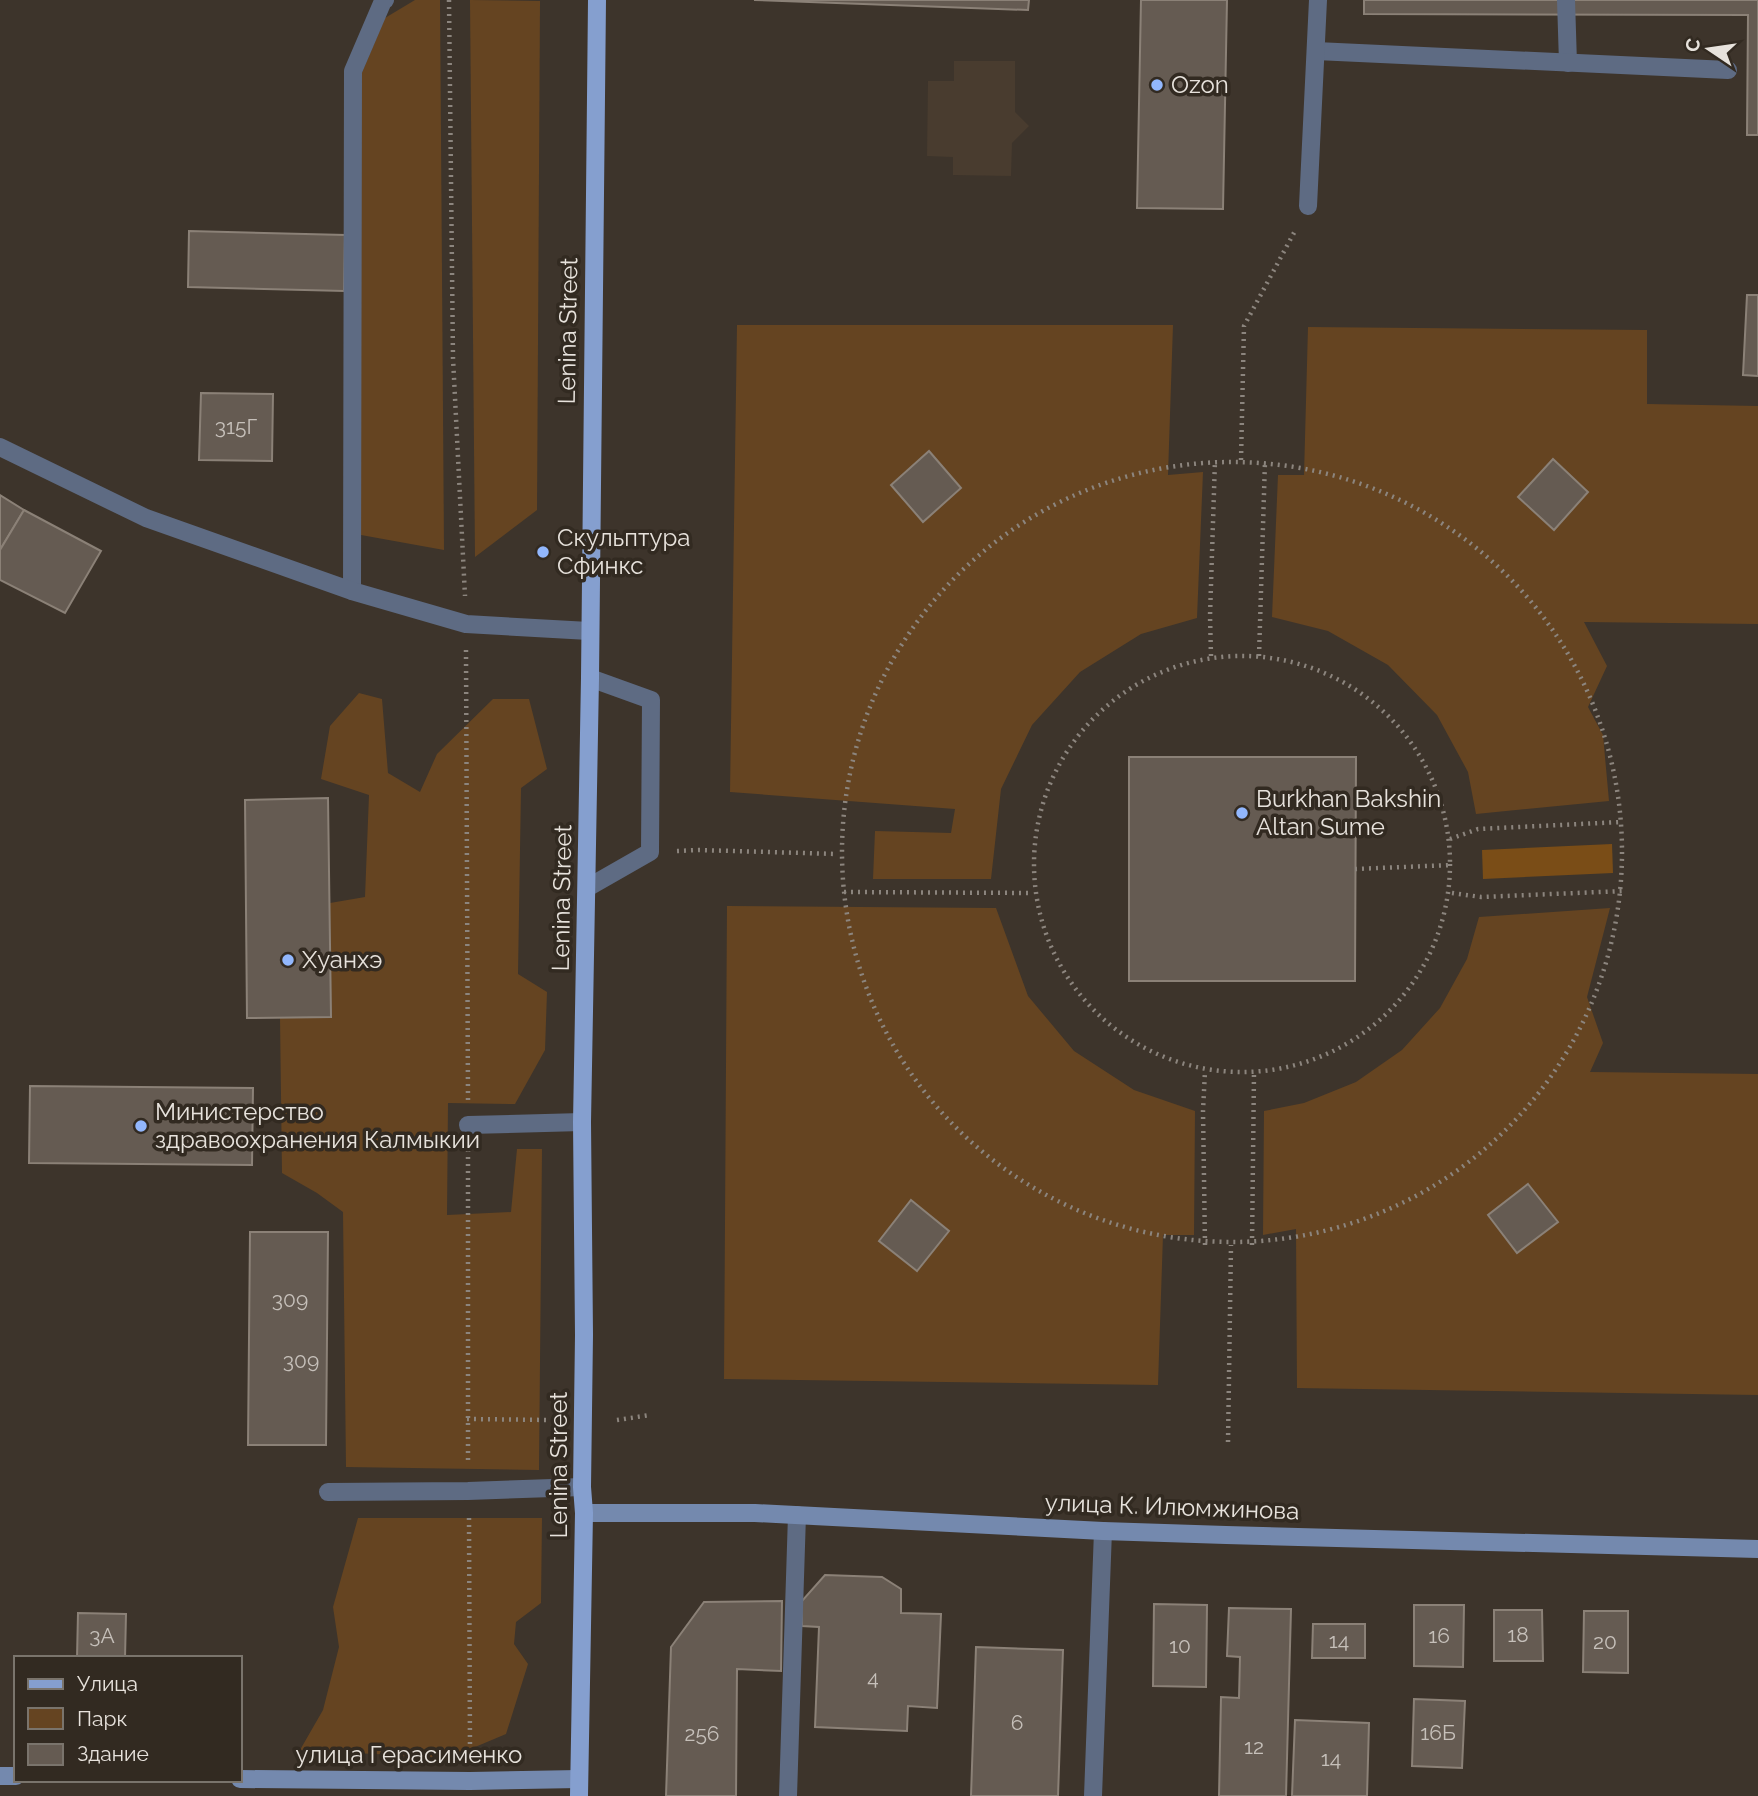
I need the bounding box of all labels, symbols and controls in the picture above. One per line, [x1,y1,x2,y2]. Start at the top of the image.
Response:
north arrow [1674,14,1744,84]
text: С [1680,36,1705,54]
place label: Ozon [1171,70,1229,99]
marker: Ozon [1149,77,1165,93]
street label: Lenina Street [552,257,583,405]
house number: 315Г [215,414,257,439]
place label: Скульптура Сфинкс [557,523,690,580]
marker: Скульптура Сфинкс [535,544,551,560]
place label: Burkhan Bakshin Altan Sume [1256,784,1441,841]
marker: Burkhan Bakshin Altan Sume [1234,805,1250,821]
street label: Lenina Street [546,824,577,972]
place label: Хуанхэ [302,945,382,974]
marker: Хуанхэ [280,952,296,968]
place label: Министерство здравоохранения Калмыкии [155,1097,480,1154]
marker: Министерство здравоохранения Калмыкии [133,1118,149,1134]
house number: 309 [272,1287,308,1312]
house number: 309 [283,1348,319,1373]
street label: Lenina Street [544,1392,573,1538]
street label: улица К. Илюмжинова [1044,1488,1300,1525]
house number: 18 [1507,1622,1529,1647]
house number: 3А [89,1623,115,1648]
house number: 16 [1428,1623,1450,1648]
house number: 14 [1329,1628,1349,1653]
house number: 20 [1593,1629,1617,1654]
house number: 10 [1169,1633,1191,1658]
legend [14,1656,242,1782]
house number: 4 [867,1665,879,1690]
text: Улица [77,1671,138,1696]
text: Парк [77,1706,127,1731]
house number: 6 [1011,1710,1023,1735]
house number: 16Б [1420,1720,1456,1745]
house number: 256 [684,1721,720,1746]
house number: 12 [1244,1734,1264,1759]
street label: улица Герасименко [296,1740,522,1769]
text: Здание [77,1741,149,1766]
house number: 14 [1321,1746,1341,1771]

